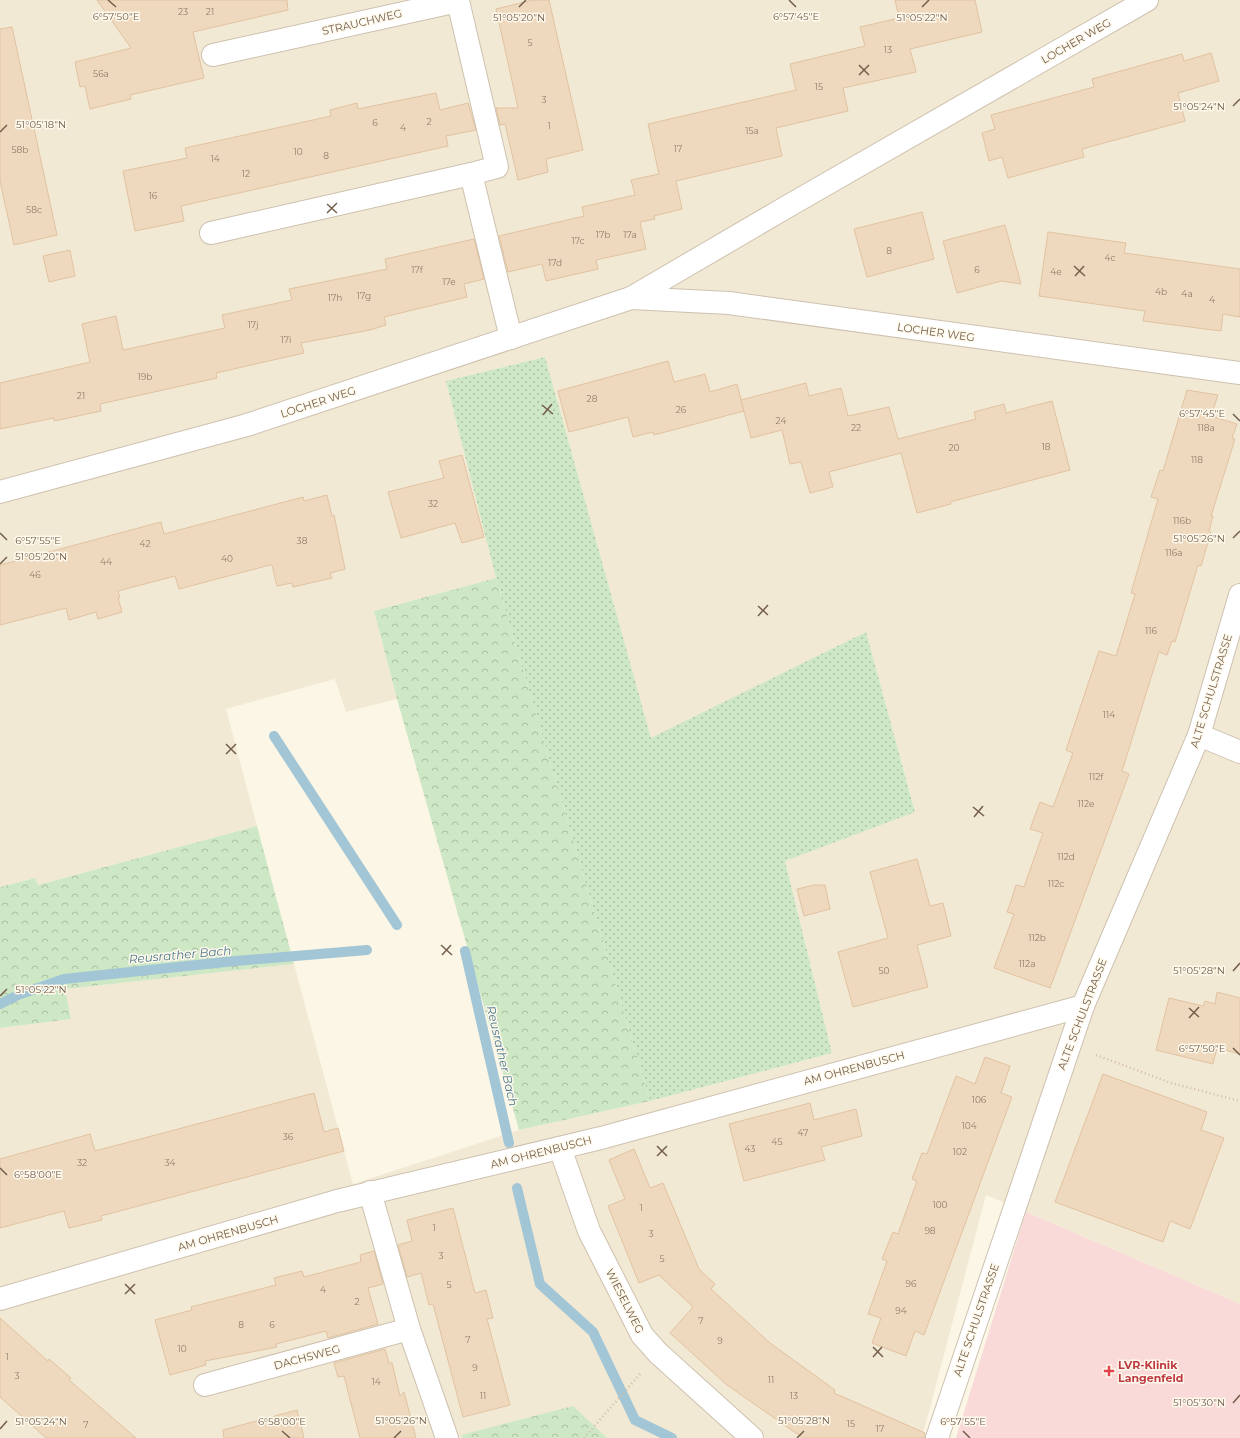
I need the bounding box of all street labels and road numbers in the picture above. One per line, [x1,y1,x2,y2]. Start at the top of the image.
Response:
street label: STRAUCHWEG [321,6,403,38]
street label: LOCHER WEG [1039,15,1113,67]
street label: LOCHER WEG [896,320,976,344]
street label: LOCHER WEG [279,383,357,421]
street label: ALTE SCHULSTRASSE [1187,632,1235,750]
street label: ALTE SCHULSTRASSE [1054,956,1110,1072]
street label: AM OHRENBUSCH [802,1048,906,1088]
street label: AM OHRENBUSCH [489,1133,593,1171]
street label: AM OHRENBUSCH [176,1212,280,1254]
street label: ALTE SCHULSTRASSE [950,1262,1002,1378]
street label: WIESELWEG [603,1266,647,1336]
street label: DACHSWEG [272,1341,342,1373]

